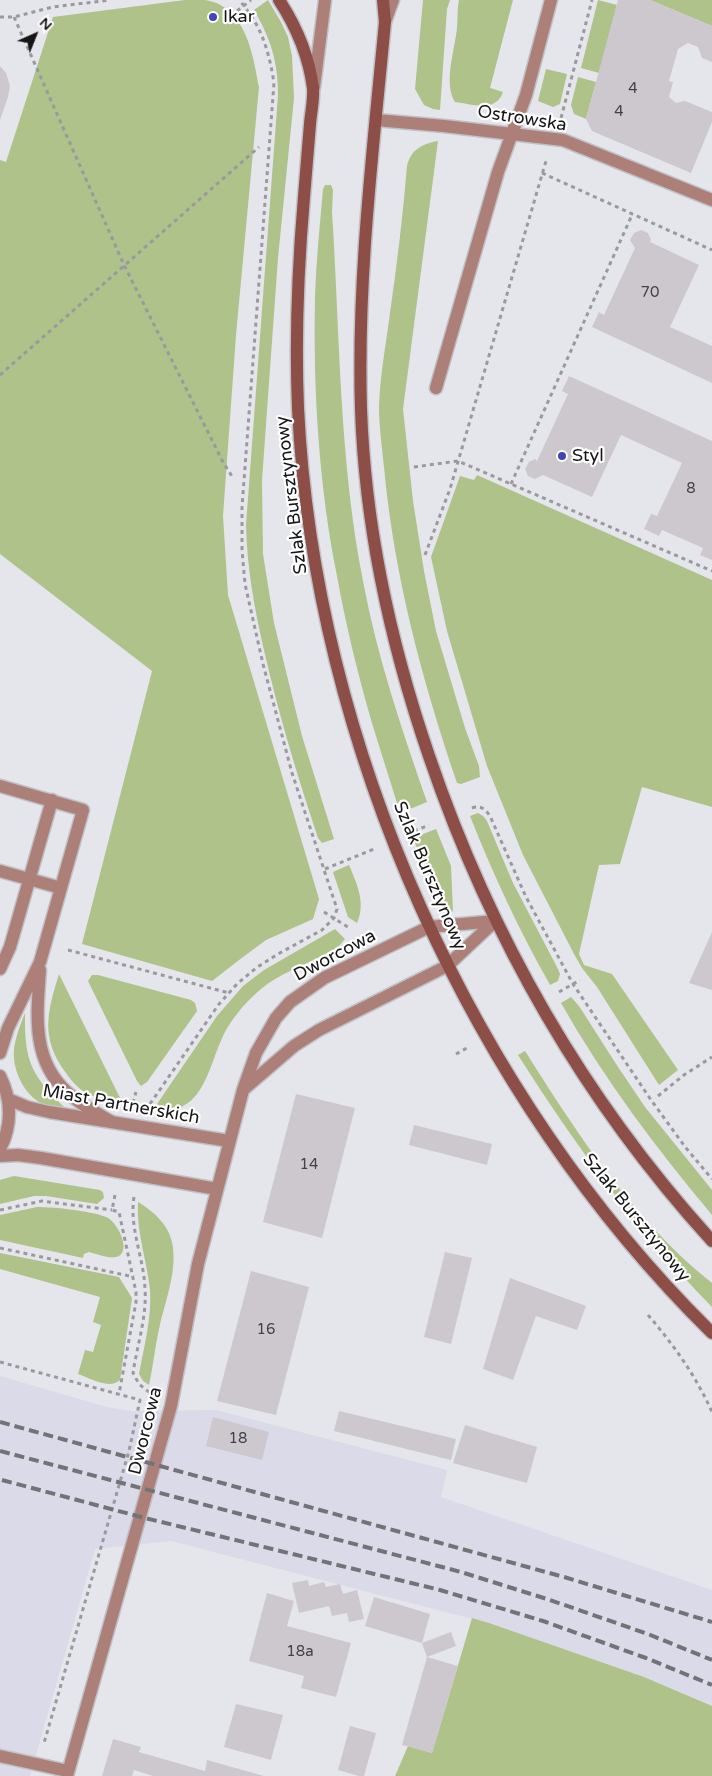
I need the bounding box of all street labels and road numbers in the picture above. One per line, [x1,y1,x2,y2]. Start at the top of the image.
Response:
street label: Ostrowska [476,101,568,137]
street label: Szlak Bursztynowy [272,415,312,575]
street label: Szlak Bursztynowy [388,799,470,953]
street label: Dworcowa [290,925,380,987]
street label: Miast Partnerskich [41,1081,201,1129]
street label: Szlak Bursztynowy [578,1149,694,1287]
street label: Dworcowa [125,1385,167,1477]

